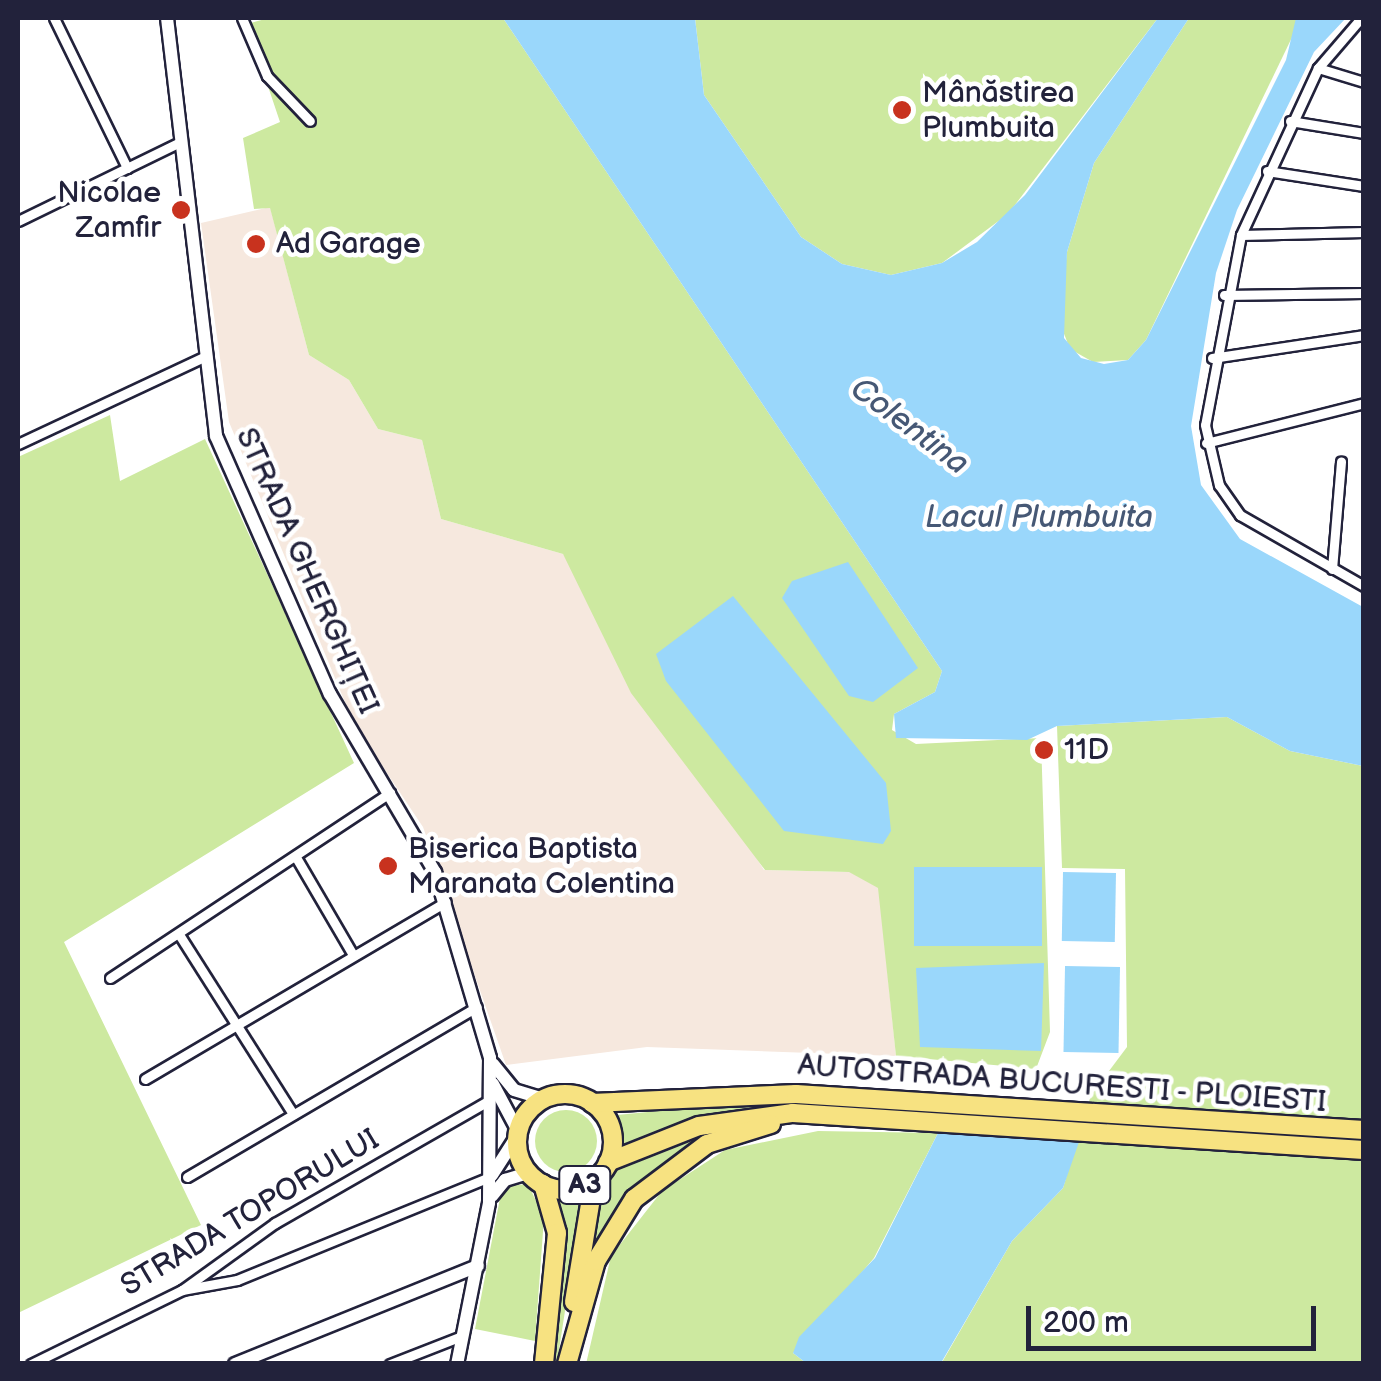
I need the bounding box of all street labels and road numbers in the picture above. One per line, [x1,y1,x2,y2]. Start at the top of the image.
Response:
street label: STRADA GHERGHIȚEI [228,423,386,719]
street label: AUTOSTRADA BUCURESTI - PLOIESTI [795,1047,1329,1121]
street label: STRADA TOPORULUI [114,1122,386,1304]
road number: A3 [558,1162,612,1208]

